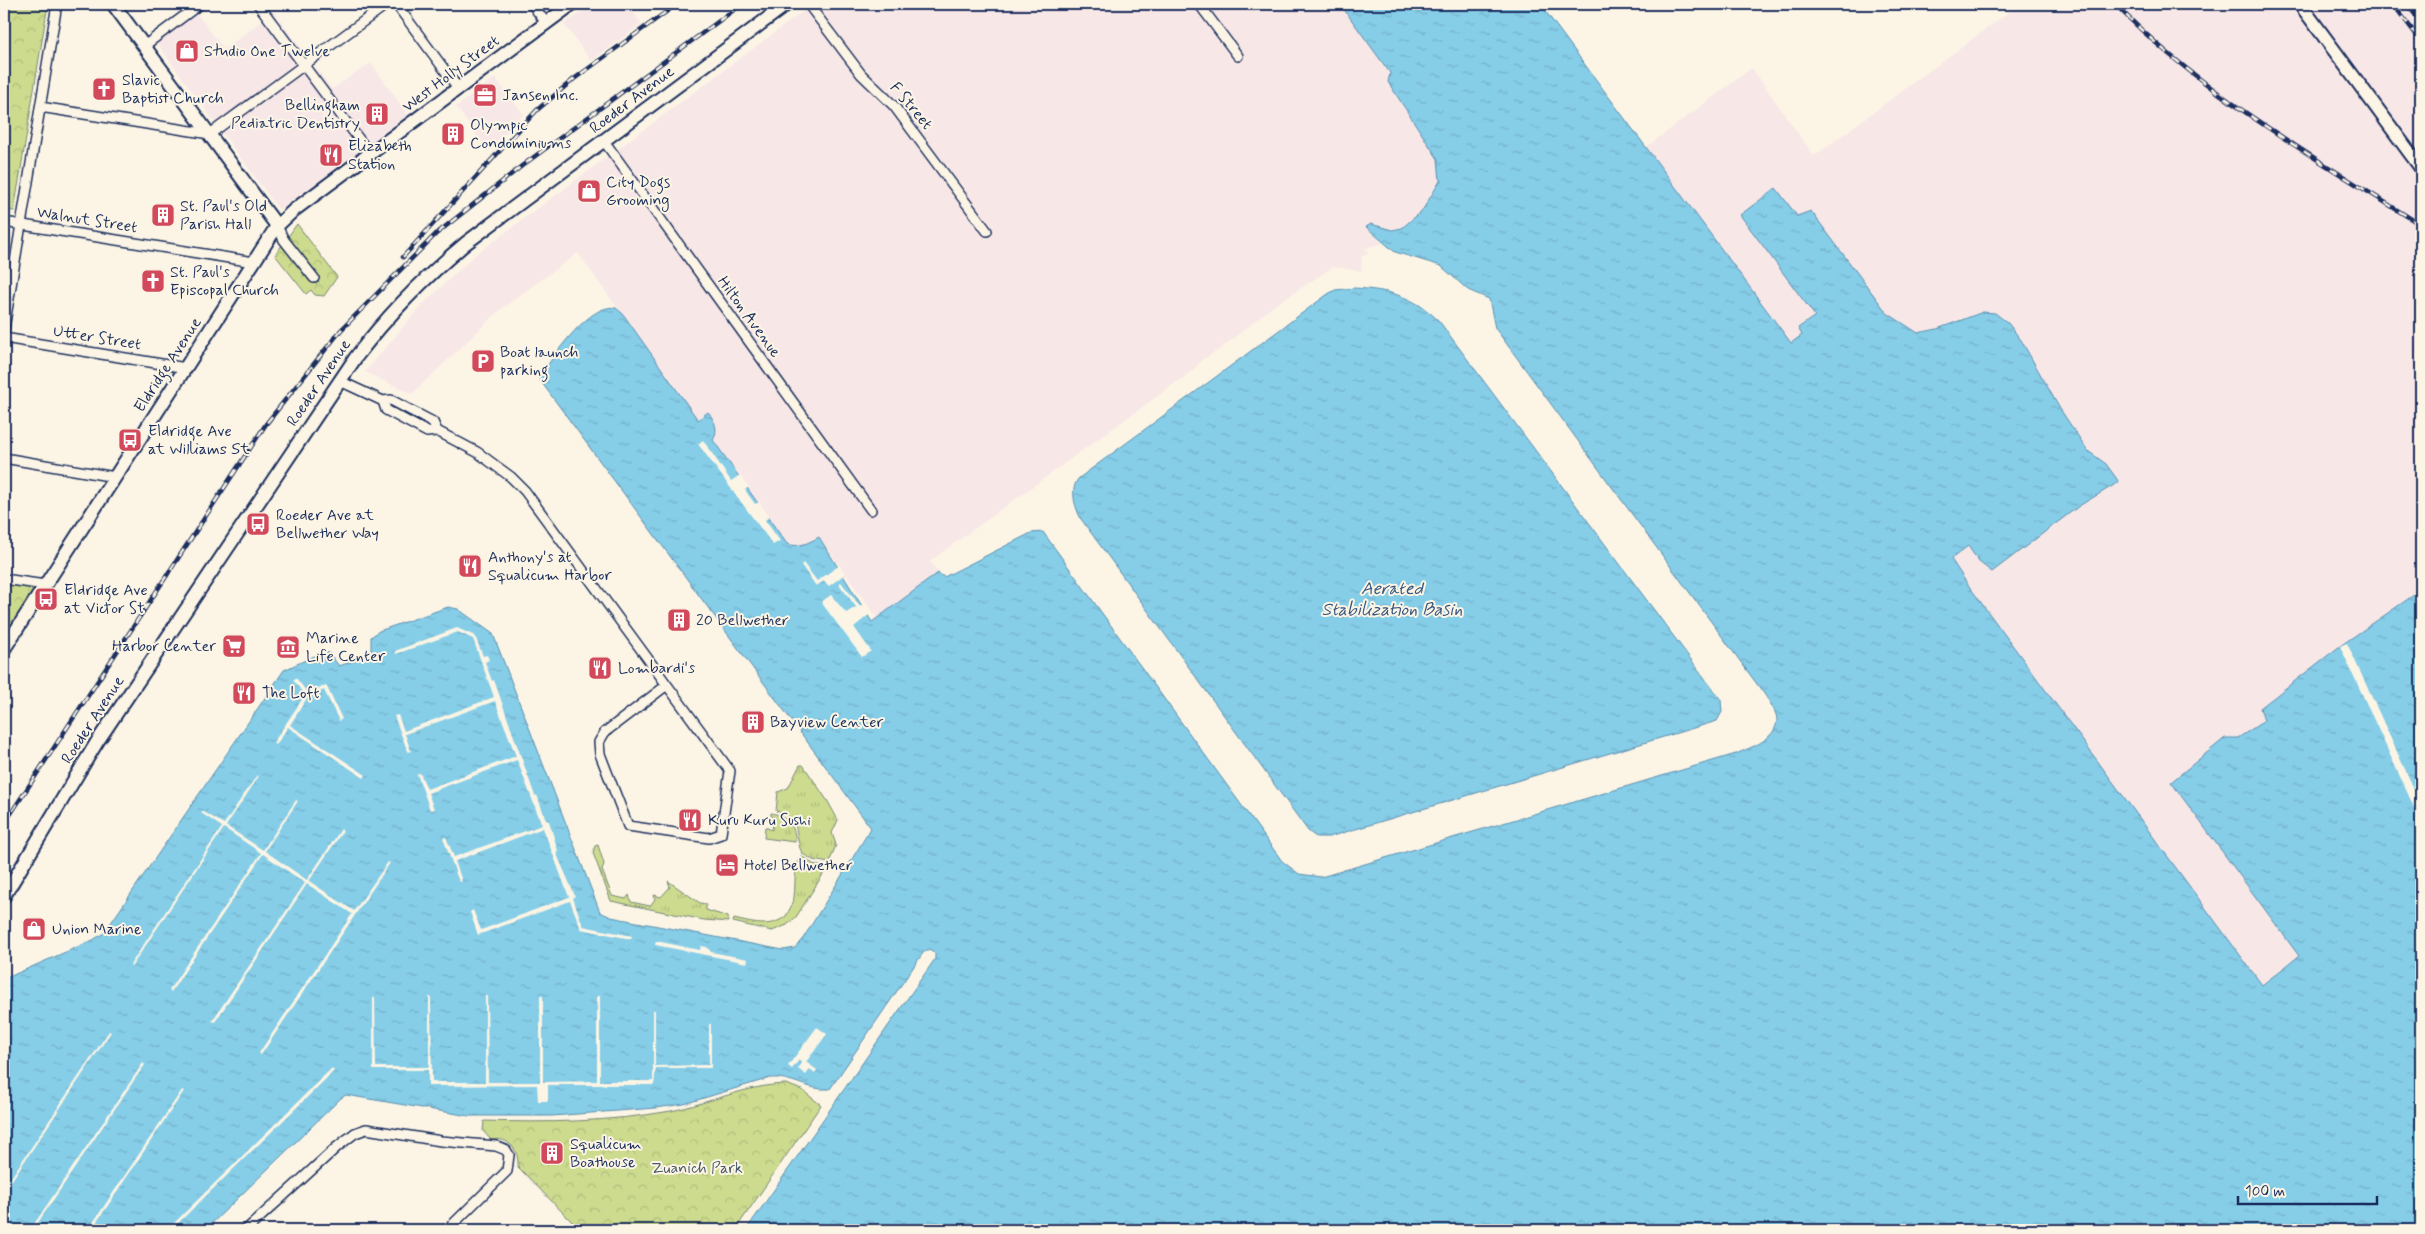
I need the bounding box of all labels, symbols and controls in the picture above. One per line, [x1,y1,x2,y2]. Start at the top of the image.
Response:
street label: West Holly Street [398,31,504,117]
shop icon: Studio One Twelve [174,38,200,64]
place label: Studio One Twelve [204,41,331,62]
street label: Roeder Avenue [585,61,679,139]
place label: Slavic Baptist Church [122,70,224,109]
church icon: Slavic Baptist Church [91,76,117,102]
street label: F Street [885,78,937,134]
office icon: Jansen Inc. [472,82,498,108]
place label: Jansen Inc. [502,85,578,106]
place label: Bellingham Pediatric Dentistry [231,95,360,134]
building icon: Bellingham Pediatric Dentistry [364,101,390,127]
place label: Olympic Condominiums [470,115,571,154]
building icon: Olympic Condominiums [440,121,466,147]
place label: Elizabeth Station [348,136,412,175]
restaurant icon: Elizabeth Station [318,142,344,168]
place label: City Dogs Grooming [606,172,670,212]
shop icon: City Dogs Grooming [576,178,602,204]
place label: St. Paul's Old Parish Hall [180,196,267,235]
street label: Walnut Street [35,202,139,238]
building icon: St. Paul's Old Parish Hall [150,202,176,228]
place label: St. Paul's Episcopal Church [170,262,279,301]
church icon: St. Paul's Episcopal Church [140,268,166,294]
street label: Hilton Avenue [712,272,786,362]
street label: Eldridge Avenue [129,313,207,417]
street label: Utter Street [51,321,143,355]
street label: Roeder Avenue [282,335,356,431]
place label: Boat launch parking [500,342,579,382]
parking icon: Boat launch parking [470,348,496,374]
place label: Eldridge Ave at Williams St [148,421,250,460]
bus stop icon: Eldridge Ave at Williams St [117,427,143,453]
place label: Roeder Ave at Bellwether Way [276,505,379,544]
bus stop icon: Roeder Ave at Bellwether Way [245,511,271,537]
place label: Anthony's at Squalicum Harbor [488,547,612,586]
restaurant icon: Anthony's at Squalicum Harbor [457,553,483,579]
water label: Aerated Stabilization Basin [1321,577,1463,622]
place label: Eldridge Ave at Victor St [64,580,148,619]
bus stop icon: Eldridge Ave at Victor St [33,586,59,612]
building icon: 20 Bellwether [666,607,692,633]
place label: 20 Bellwether [696,610,789,631]
place label: Marine Life Center [306,628,386,667]
supermarket icon: Harbor Center [221,633,247,659]
museum icon: Marine Life Center [275,634,301,660]
place label: Harbor Center [112,636,216,657]
restaurant icon: Lombardi's [587,655,613,681]
place label: Lombardi's [618,658,695,679]
street label: Roeder Avenue [57,672,129,768]
restaurant icon: The Loft [231,680,257,706]
place label: The Loft [262,683,320,704]
building icon: Bayview Center [740,709,766,735]
place label: Bayview Center [770,712,883,733]
restaurant icon: Kuru Kuru Sushi [677,807,703,833]
place label: Kuru Kuru Sushi [708,810,811,831]
hotel icon: Hotel Bellwether [714,852,740,878]
place label: Hotel Bellwether [744,855,853,876]
shop icon: Union Marine [21,916,47,942]
place label: Union Marine [52,919,142,940]
place label: Squalicum Boathouse [570,1134,642,1173]
building icon: Squalicum Boathouse [539,1140,565,1166]
park label: Zuanich Park [651,1158,743,1179]
scale bar [2238,1174,2376,1206]
text: 100 m [2245,1182,2285,1202]

